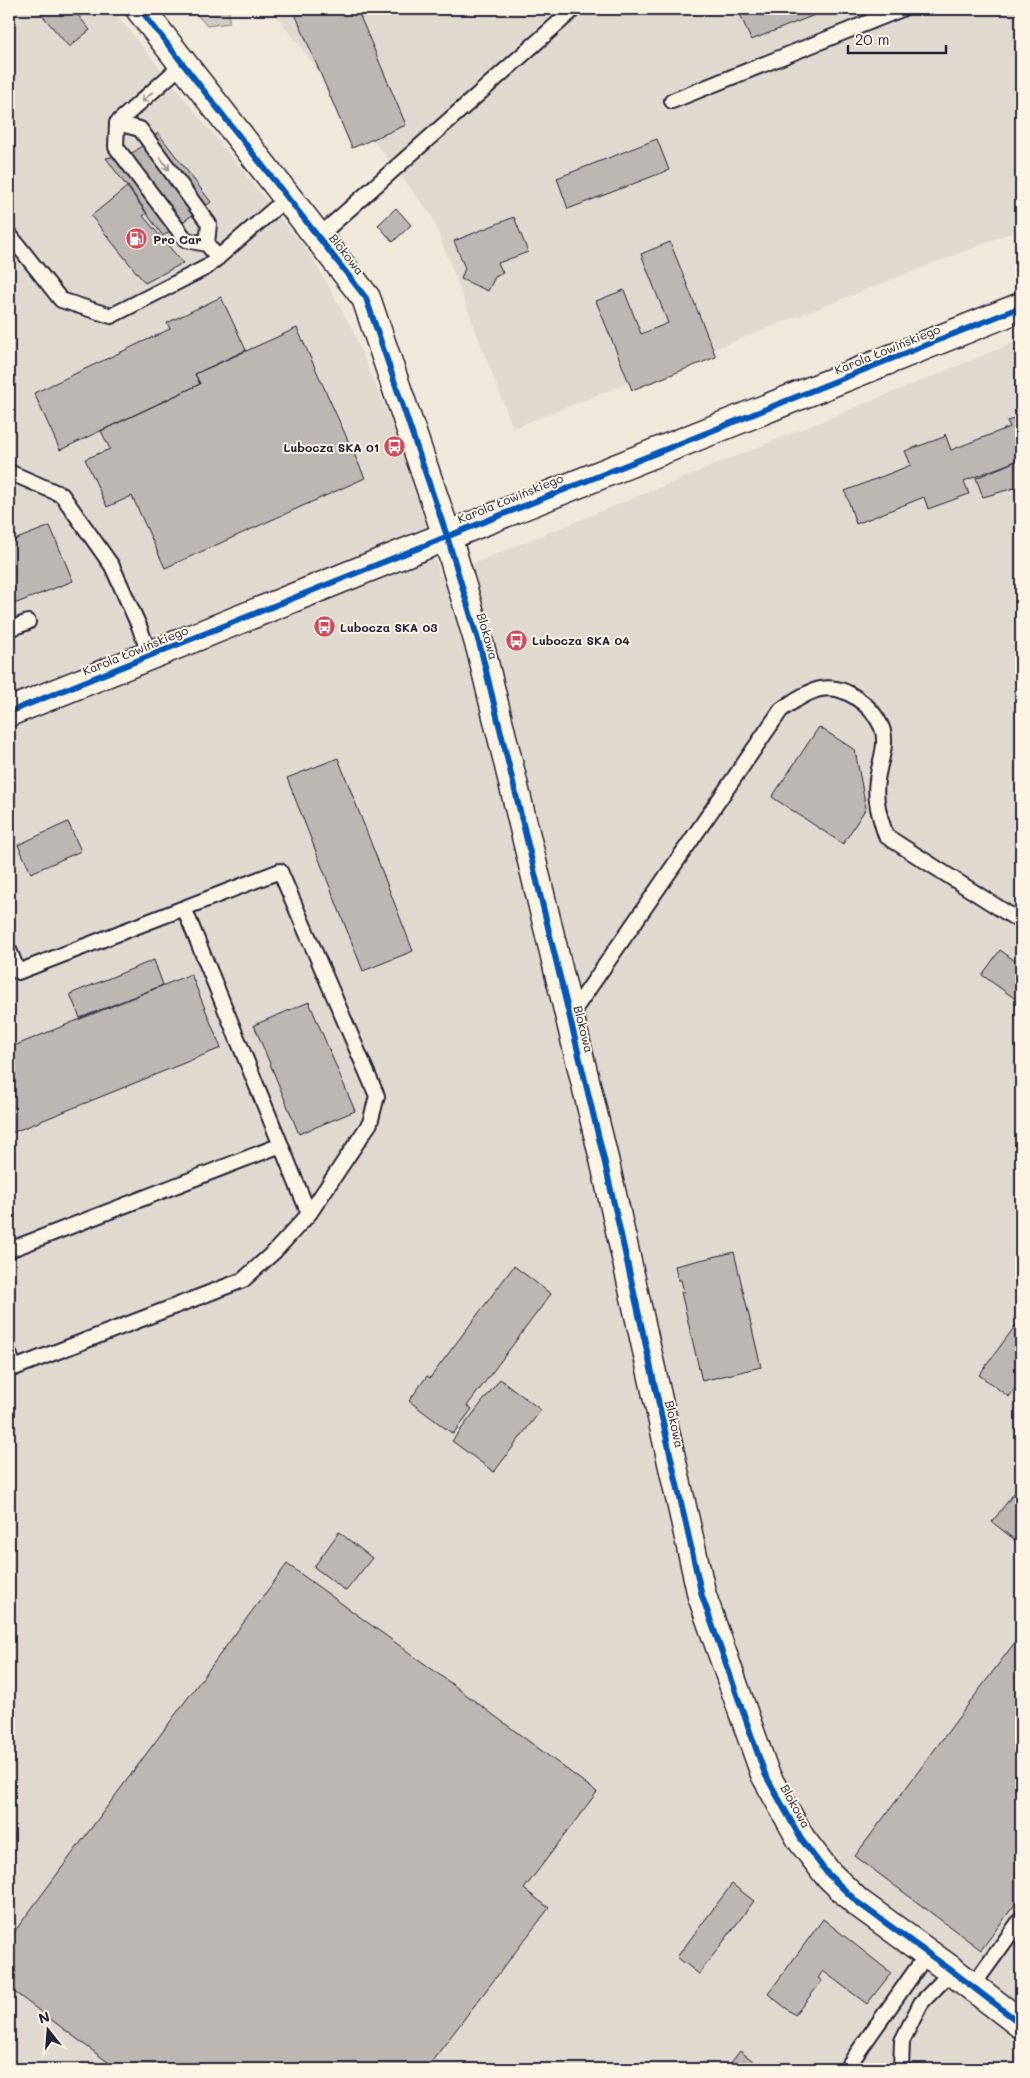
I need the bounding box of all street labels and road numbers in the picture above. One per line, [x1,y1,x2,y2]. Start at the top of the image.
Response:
street label: Blokowa [326,230,368,278]
street label: Karola Łowińskiego [832,320,942,378]
street label: Karola Łowińskiego [455,469,565,527]
street label: Blokowa [474,611,502,661]
street label: Karola Łowińskiego [80,621,190,679]
street label: Blokowa [570,1004,598,1054]
street label: Blokowa [662,1399,688,1449]
street label: Blokowa [777,1781,815,1831]

